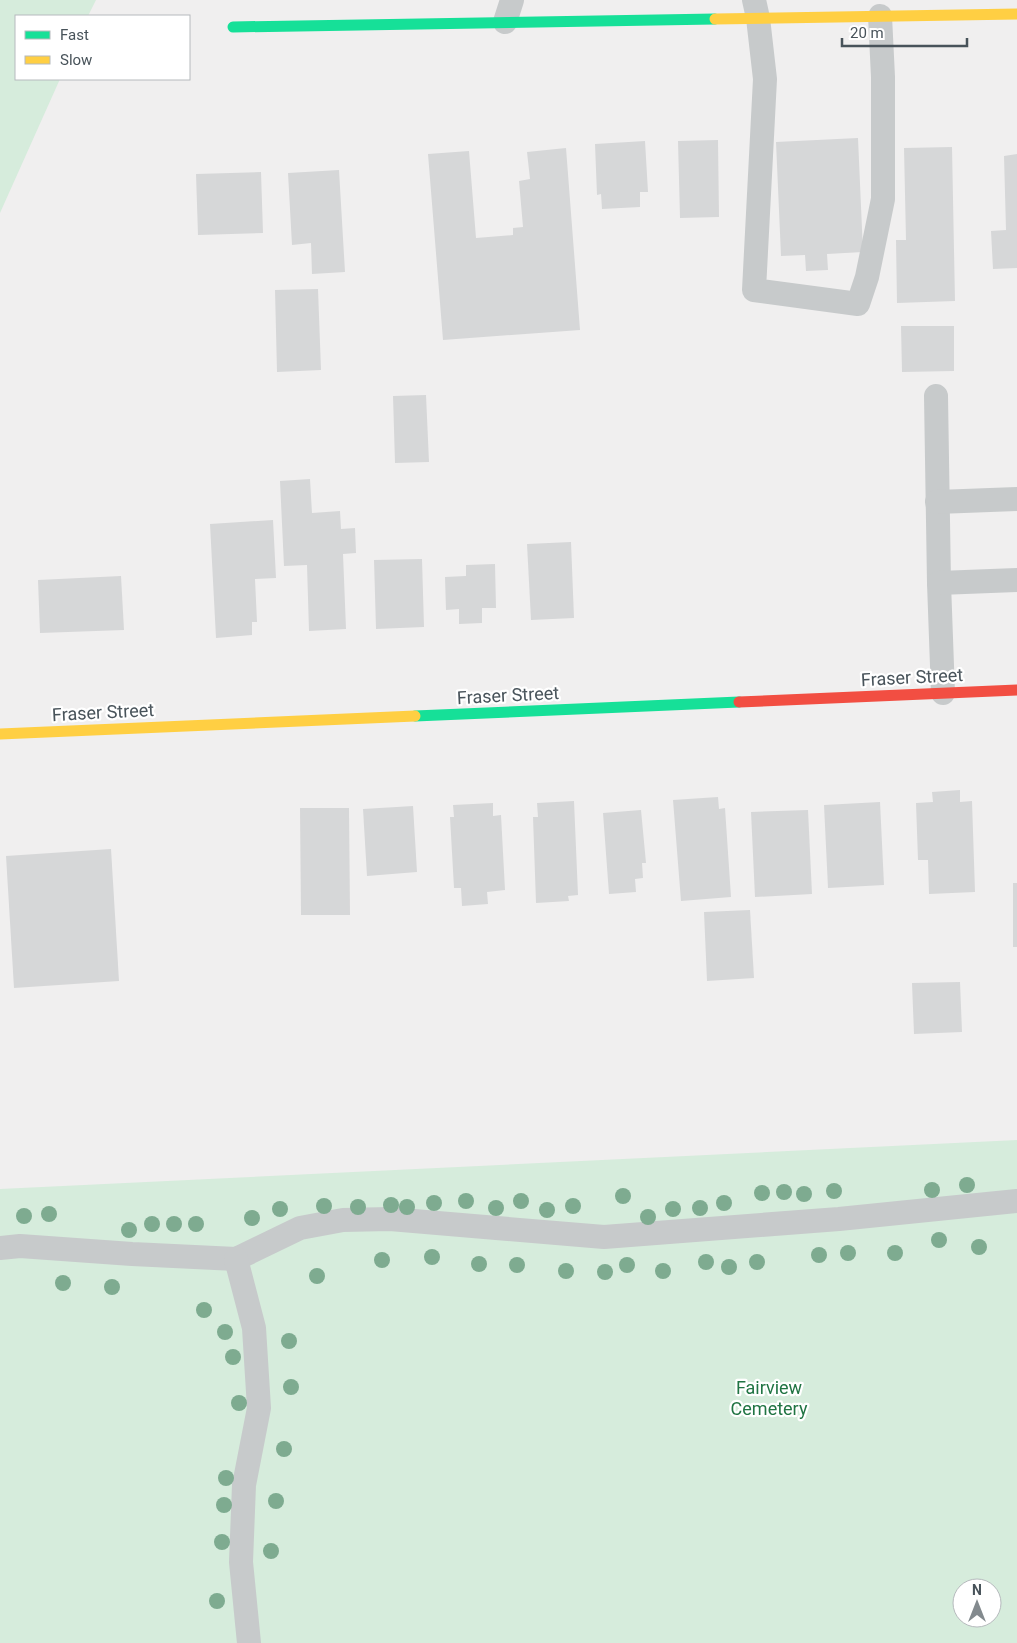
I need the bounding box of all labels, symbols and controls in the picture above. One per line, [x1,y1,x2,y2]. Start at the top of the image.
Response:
legend [15,15,190,80]
scale bar [842,15,967,47]
text: 20 m [850,24,884,42]
text: Fast [60,26,89,44]
text: Slow [60,51,92,69]
street label: Fraser Street [860,664,964,690]
street label: Fraser Street [456,682,560,708]
street label: Fraser Street [51,699,155,725]
park label: Fairview Cemetery [731,1377,808,1419]
north arrow [952,1578,1002,1628]
text: N [972,1582,982,1598]

